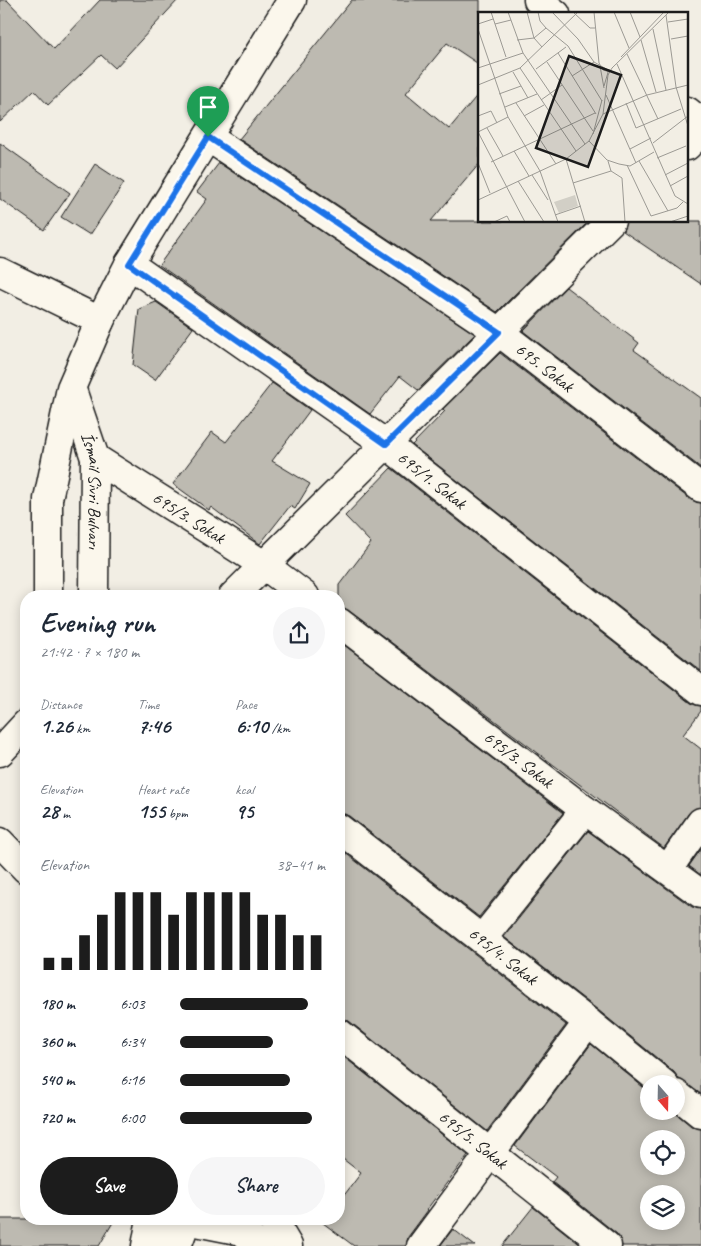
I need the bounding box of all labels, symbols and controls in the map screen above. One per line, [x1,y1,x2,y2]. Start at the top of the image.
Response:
inset map [478,12,688,222]
pin [187,86,229,137]
icon: arrive [194,93,222,121]
street label: 695. Sokak [511,338,579,397]
street label: İsmail Sivri Bulvarı [76,429,106,550]
street label: 695/1. Sokak [393,446,472,515]
street label: 695/3. Sokak [148,486,230,549]
text: Evening run [40,605,155,640]
button: share [273,607,325,659]
text: 21:42 · 7 × 180 m [40,642,139,662]
text: Distance [40,696,82,713]
text: Time [138,696,159,713]
text: Pace [235,696,257,713]
text: 1.26 [40,713,73,739]
text: 7:46 [138,713,171,739]
text: 6:10 [235,713,268,739]
text: km [73,720,90,737]
text: /km [268,720,290,737]
street label: 695/3. Sokak [479,726,559,794]
text: Elevation [40,781,83,798]
text: Heart rate [138,781,189,798]
text: kcal [235,781,254,798]
text: 28 [40,798,59,824]
text: 155 [138,798,165,824]
text: 95 [235,798,254,824]
text: m [59,805,70,822]
text: bpm [165,805,188,822]
text: Elevation [40,855,89,875]
text: 38–41 m [276,855,325,875]
street label: 695/4. Sokak [464,922,543,990]
text: 180 m [40,994,75,1014]
text: 6:03 [120,994,145,1014]
text: 360 m [40,1032,75,1052]
text: 6:34 [120,1032,145,1052]
text: 540 m [40,1070,74,1090]
text: 6:16 [120,1070,145,1090]
north arrow [640,1075,685,1120]
map controls [640,1075,685,1230]
street label: 695/5. Sokak [434,1105,513,1174]
text: 720 m [40,1108,75,1128]
text: 6:00 [120,1108,145,1128]
button: locate [640,1130,685,1175]
button: Save [40,1157,178,1215]
button: Share [188,1157,325,1215]
button: layers [640,1185,685,1230]

